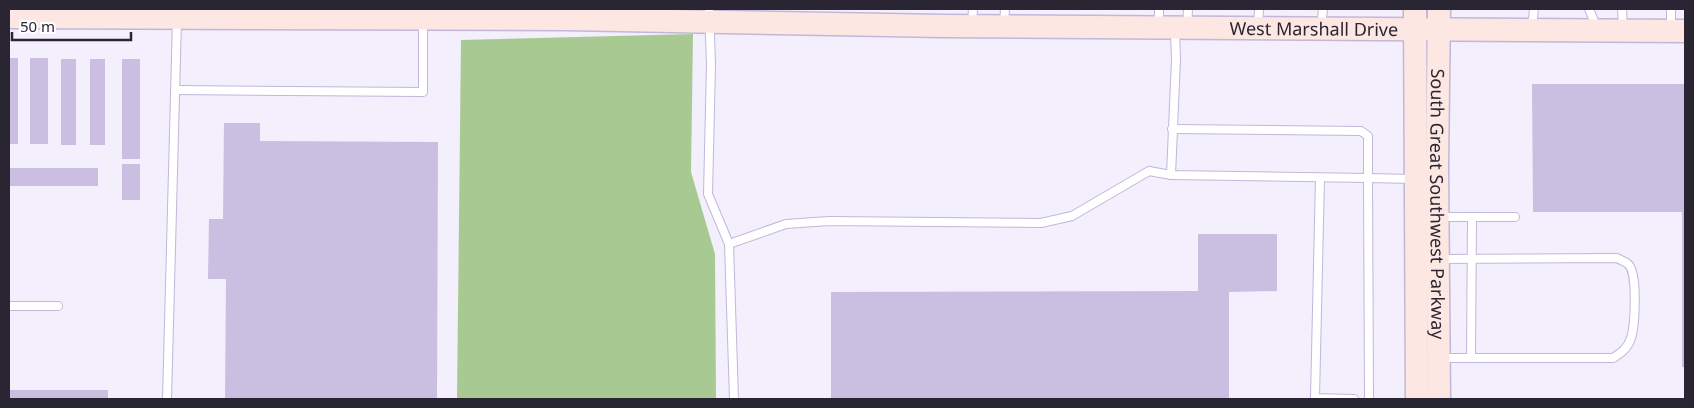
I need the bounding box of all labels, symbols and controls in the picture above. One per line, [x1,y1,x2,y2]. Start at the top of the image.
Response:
scale bar [12,10,131,42]
text: 50 m [20,16,55,36]
street label: West Marshall Drive [1230,16,1398,41]
street label: South Great Southwest Parkway [1425,68,1450,340]

